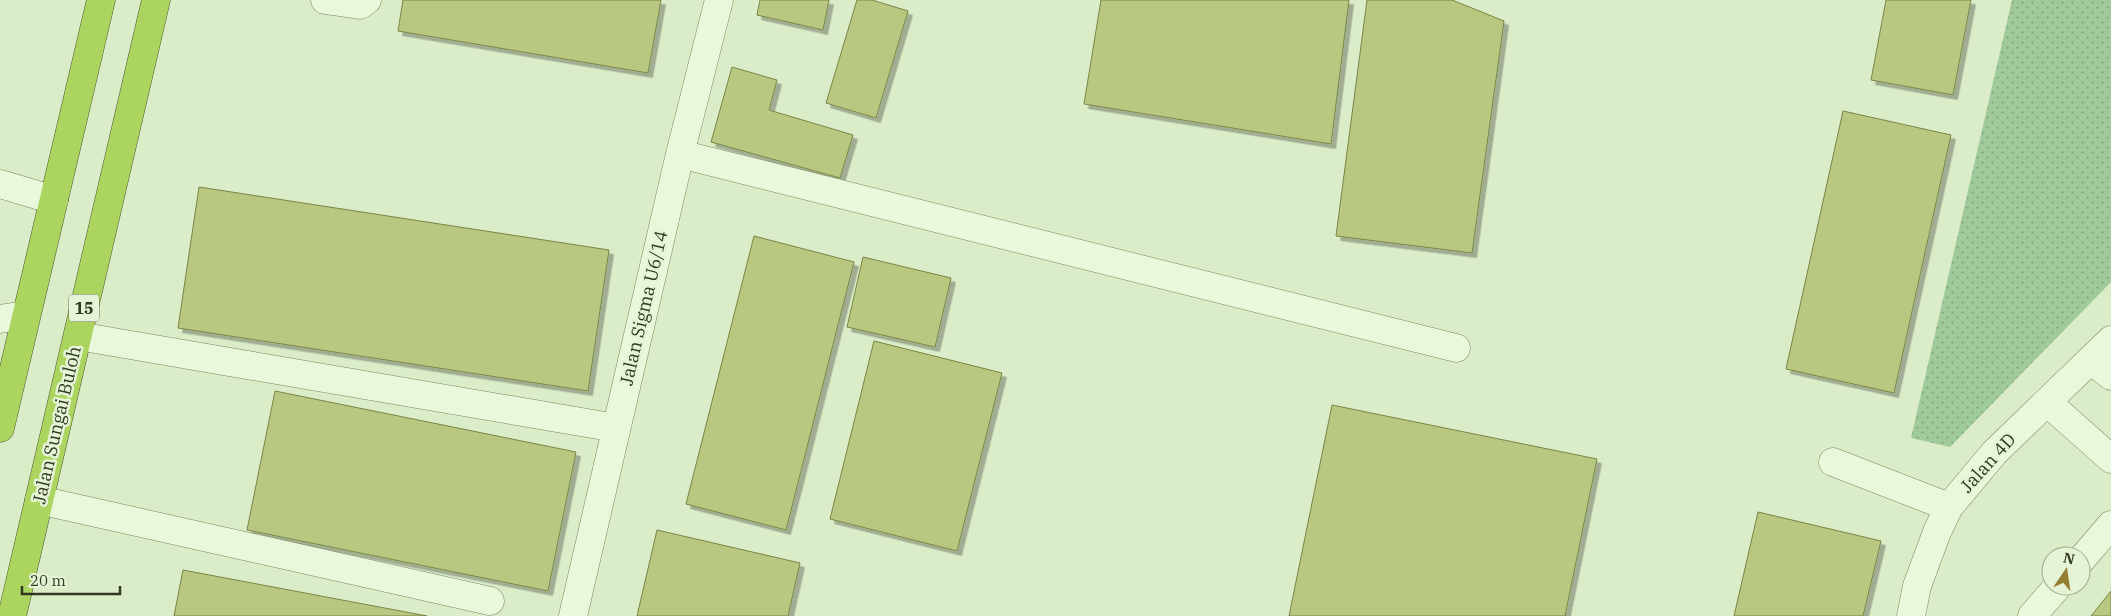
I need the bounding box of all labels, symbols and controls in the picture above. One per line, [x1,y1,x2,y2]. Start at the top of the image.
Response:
street label: Jalan Sigma U6/14 [615,228,673,388]
road number: 15 [69,294,99,322]
street label: Jalan Sungai Buloh [27,344,86,506]
street label: Jalan 4D [1955,428,2020,497]
north arrow [2041,546,2091,596]
text: N [2062,548,2076,568]
scale bar [22,564,120,596]
text: 20 m [30,571,66,590]

